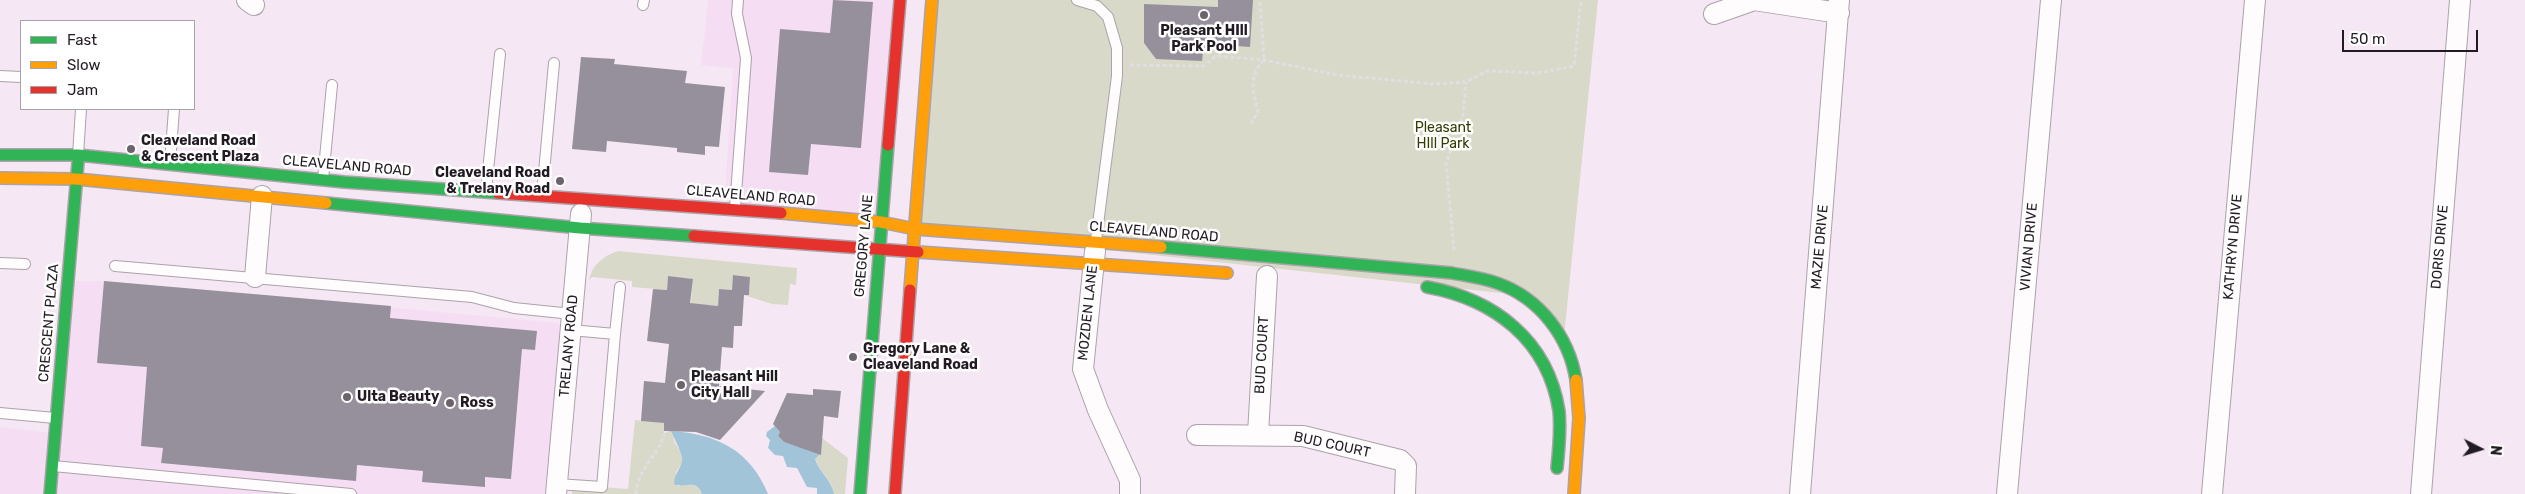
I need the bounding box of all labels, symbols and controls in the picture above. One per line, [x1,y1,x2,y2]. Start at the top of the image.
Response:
marker: Pleasant HIll Park Pool [1198,9,1210,21]
legend [20,20,195,110]
scale bar [2345,20,2481,52]
place label: Pleasant HIll Park Pool [1160,23,1248,56]
text: 50 m [2350,30,2385,48]
text: Fast [67,31,97,49]
text: Slow [67,56,100,74]
text: Jam [67,81,98,99]
park label: Pleasant HIll Park [1415,120,1471,152]
place label: Cleaveland Road & Crescent Plaza [141,133,259,166]
marker: Cleaveland Road & Crescent Plaza [125,143,137,155]
street label: CLEAVELAND ROAD [282,152,412,180]
place label: Cleaveland Road & Trelany Road [435,165,550,198]
marker: Cleaveland Road & Trelany Road [554,175,566,187]
street label: CLEAVELAND ROAD [686,182,816,210]
street label: KATHRYN DRIVE [2220,193,2246,301]
street label: GREGORY LANE [851,194,877,298]
street label: VIVIAN DRIVE [2017,202,2041,292]
street label: MAZIE DRIVE [1808,204,1832,290]
street label: DORIS DRIVE [2428,204,2452,290]
street label: CLEAVELAND ROAD [1089,218,1219,246]
street label: CRESCENT PLAZA [35,263,63,383]
street label: MOZDEN LANE [1075,265,1101,361]
street label: TRELANY ROAD [556,294,582,398]
street label: BUD COURT [1252,316,1272,394]
place label: Gregory Lane & Cleaveland Road [863,341,978,374]
marker: Gregory Lane & Cleaveland Road [847,351,859,363]
place label: Pleasant Hill City Hall [691,369,778,402]
marker: Pleasant Hill City Hall [675,379,687,391]
place label: Ulta Beauty [357,389,439,405]
marker: Ulta Beauty [341,391,353,403]
place label: Ross [460,395,494,411]
marker: Ross [444,397,456,409]
north arrow [2455,424,2505,474]
street label: BUD COURT [1292,429,1372,461]
text: N [2487,445,2504,456]

